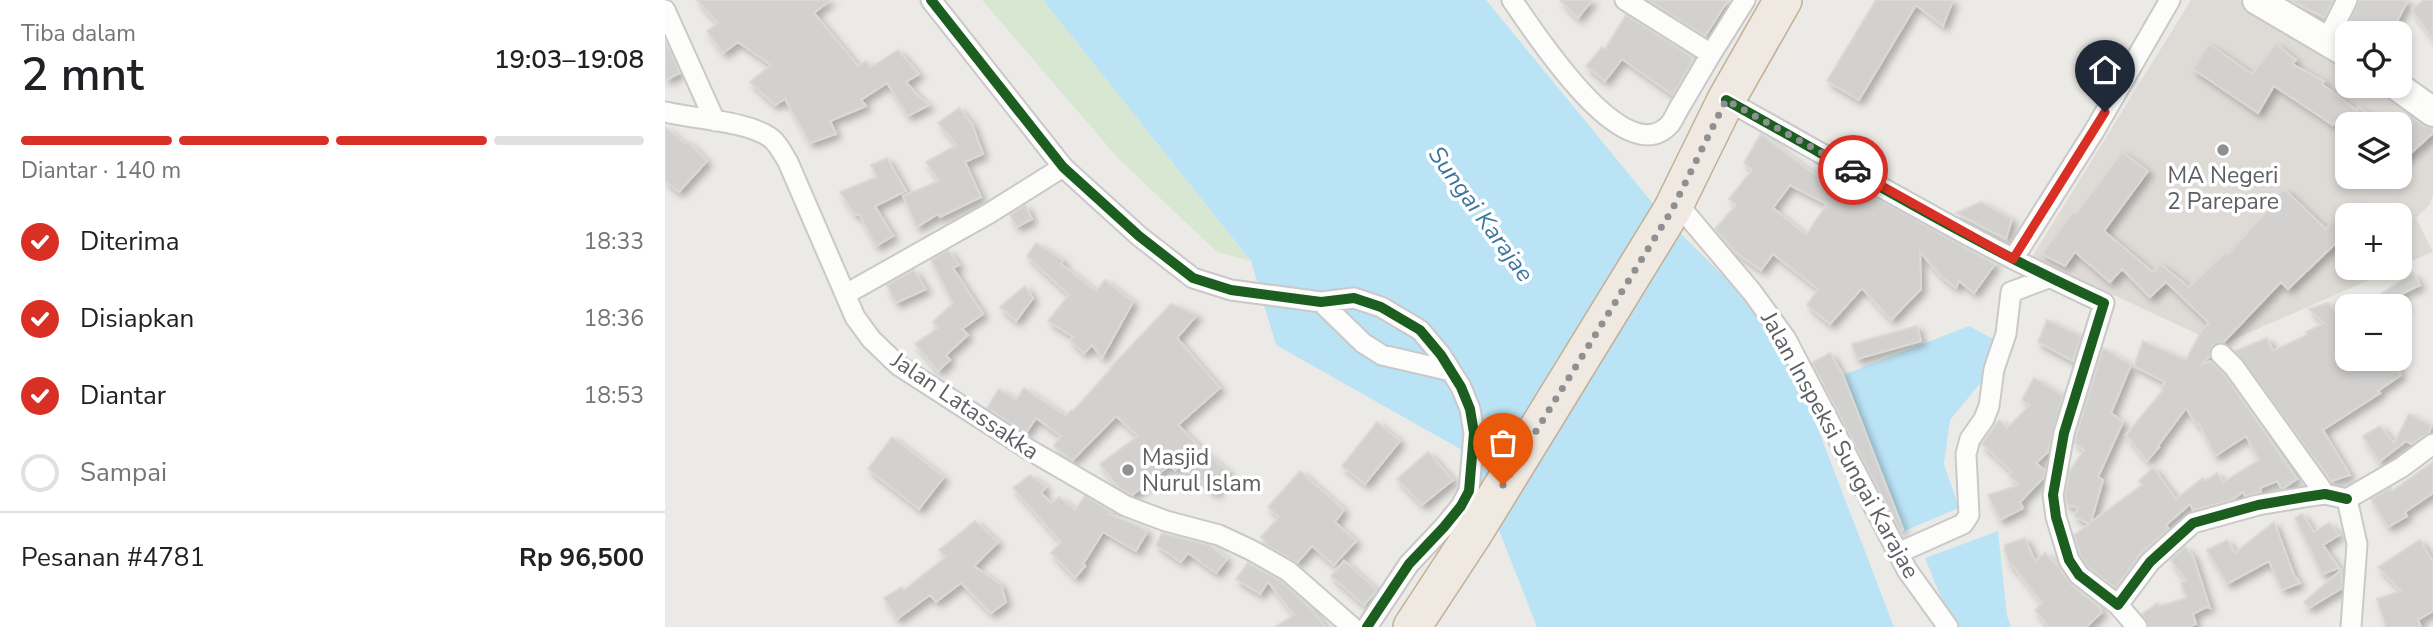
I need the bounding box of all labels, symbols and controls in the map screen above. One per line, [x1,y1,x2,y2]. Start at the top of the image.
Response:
text: Tiba dalam [21,18,136,49]
map controls [2335,21,2412,371]
button: locate [2335,21,2412,98]
pin [2075,40,2135,112]
text: 19:03–19:08 [494,42,644,77]
text: 2 mnt [21,43,144,106]
icon: home [2086,51,2124,89]
button: layers [2335,112,2412,189]
courier [1818,135,1888,205]
water label: Sungai Karajae [1421,140,1541,288]
marker: MA Negeri 2 Parepare [2215,142,2231,158]
icon: car [1834,151,1872,189]
text: Diantar · 140 m [21,155,181,186]
place label: MA Negeri 2 Parepare [2167,160,2279,217]
button: + [2335,203,2412,280]
icon: check [21,223,59,261]
text: Diterima [80,224,180,259]
text: 18:33 [584,226,644,257]
button: − [2335,294,2412,371]
icon: check [21,300,59,338]
text: Disiapkan [80,301,194,336]
text: 18:36 [584,303,644,334]
street label: Jalan Inspeksi Sungai Karajae [1753,305,1926,584]
street label: Jalan Latassakka [884,345,1045,467]
icon: check [21,377,59,415]
text: Diantar [80,378,166,413]
text: 18:53 [584,380,644,411]
pin [1473,413,1533,485]
icon: bag [1484,424,1522,462]
place label: Masjid Nurul Islam [1142,442,1261,499]
text: Sampai [80,455,167,490]
marker: Masjid Nurul Islam [1120,462,1136,478]
text: Pesanan #4781 [21,540,205,575]
text: Rp 96,500 [519,540,644,575]

